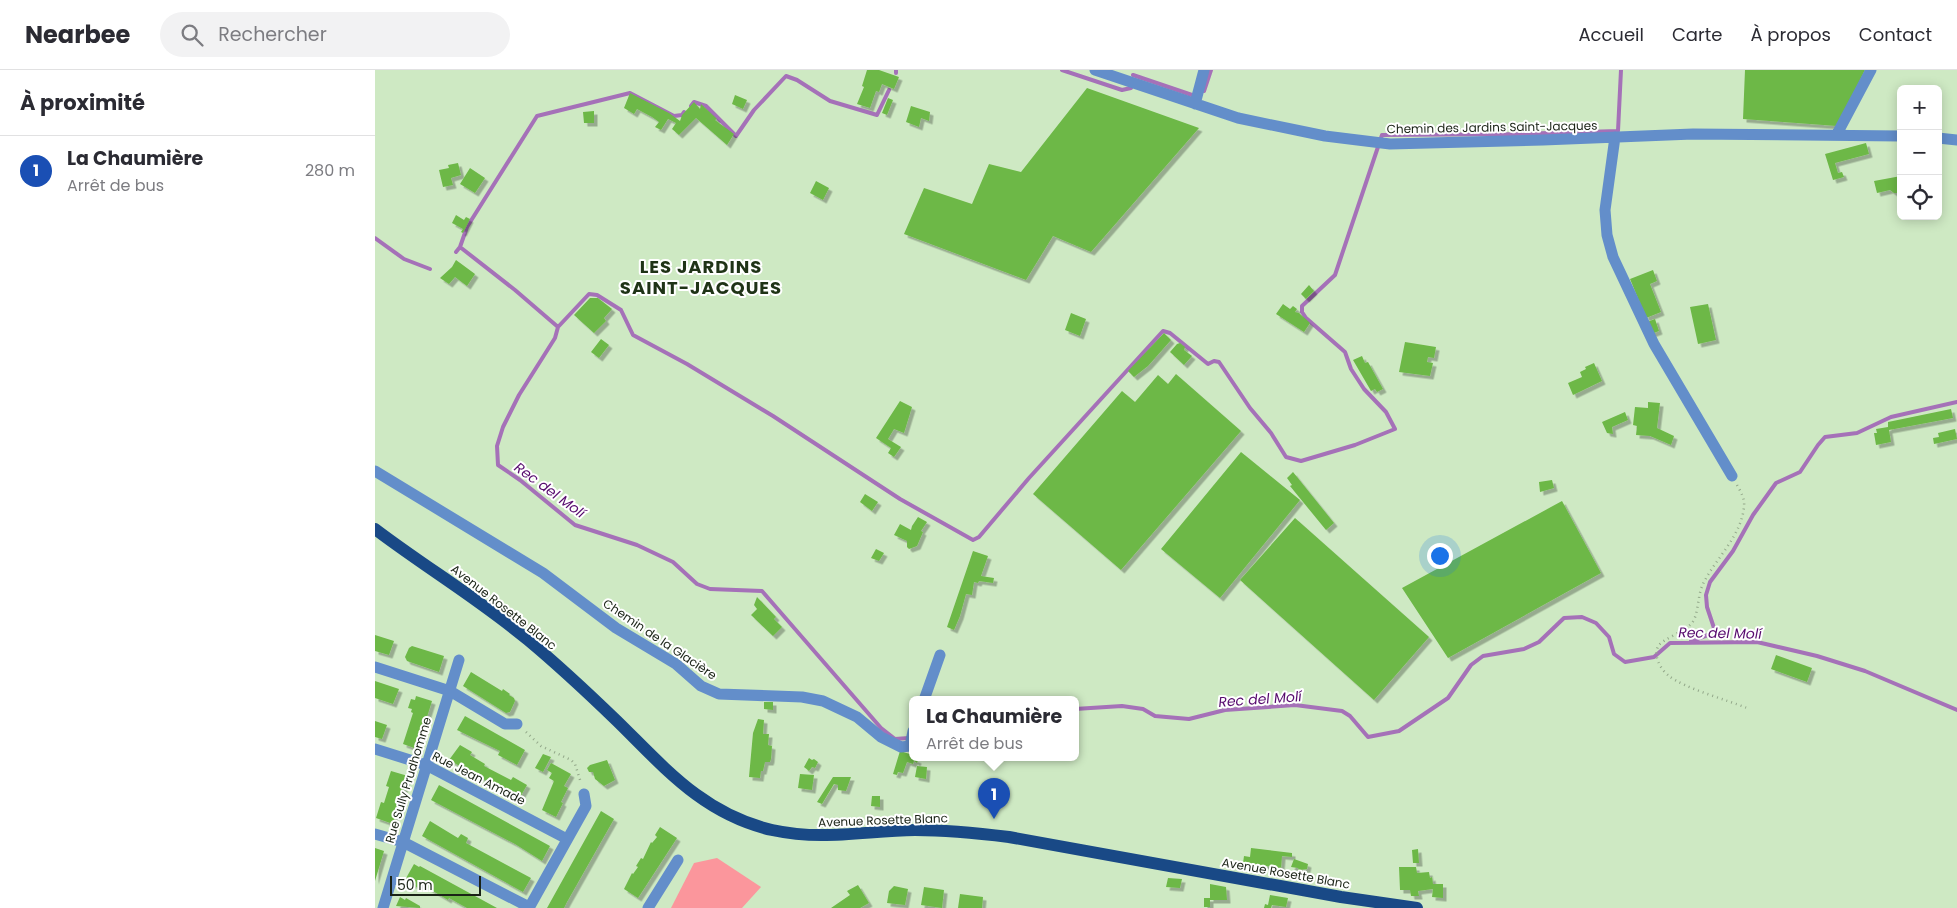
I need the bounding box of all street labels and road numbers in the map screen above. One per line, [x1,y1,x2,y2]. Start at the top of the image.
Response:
street label: Chemin des Jardins Saint-Jacques [1386,117,1598,137]
street label: Avenue Rosette Blanc [448,560,560,654]
street label: Chemin de la Glacière [600,595,720,683]
street label: Rue Sully Prudhomme [381,715,435,845]
street label: Rue Jean Amade [429,747,529,809]
street label: Avenue Rosette Blanc [818,809,948,831]
street label: Avenue Rosette Blanc [1221,853,1351,893]

